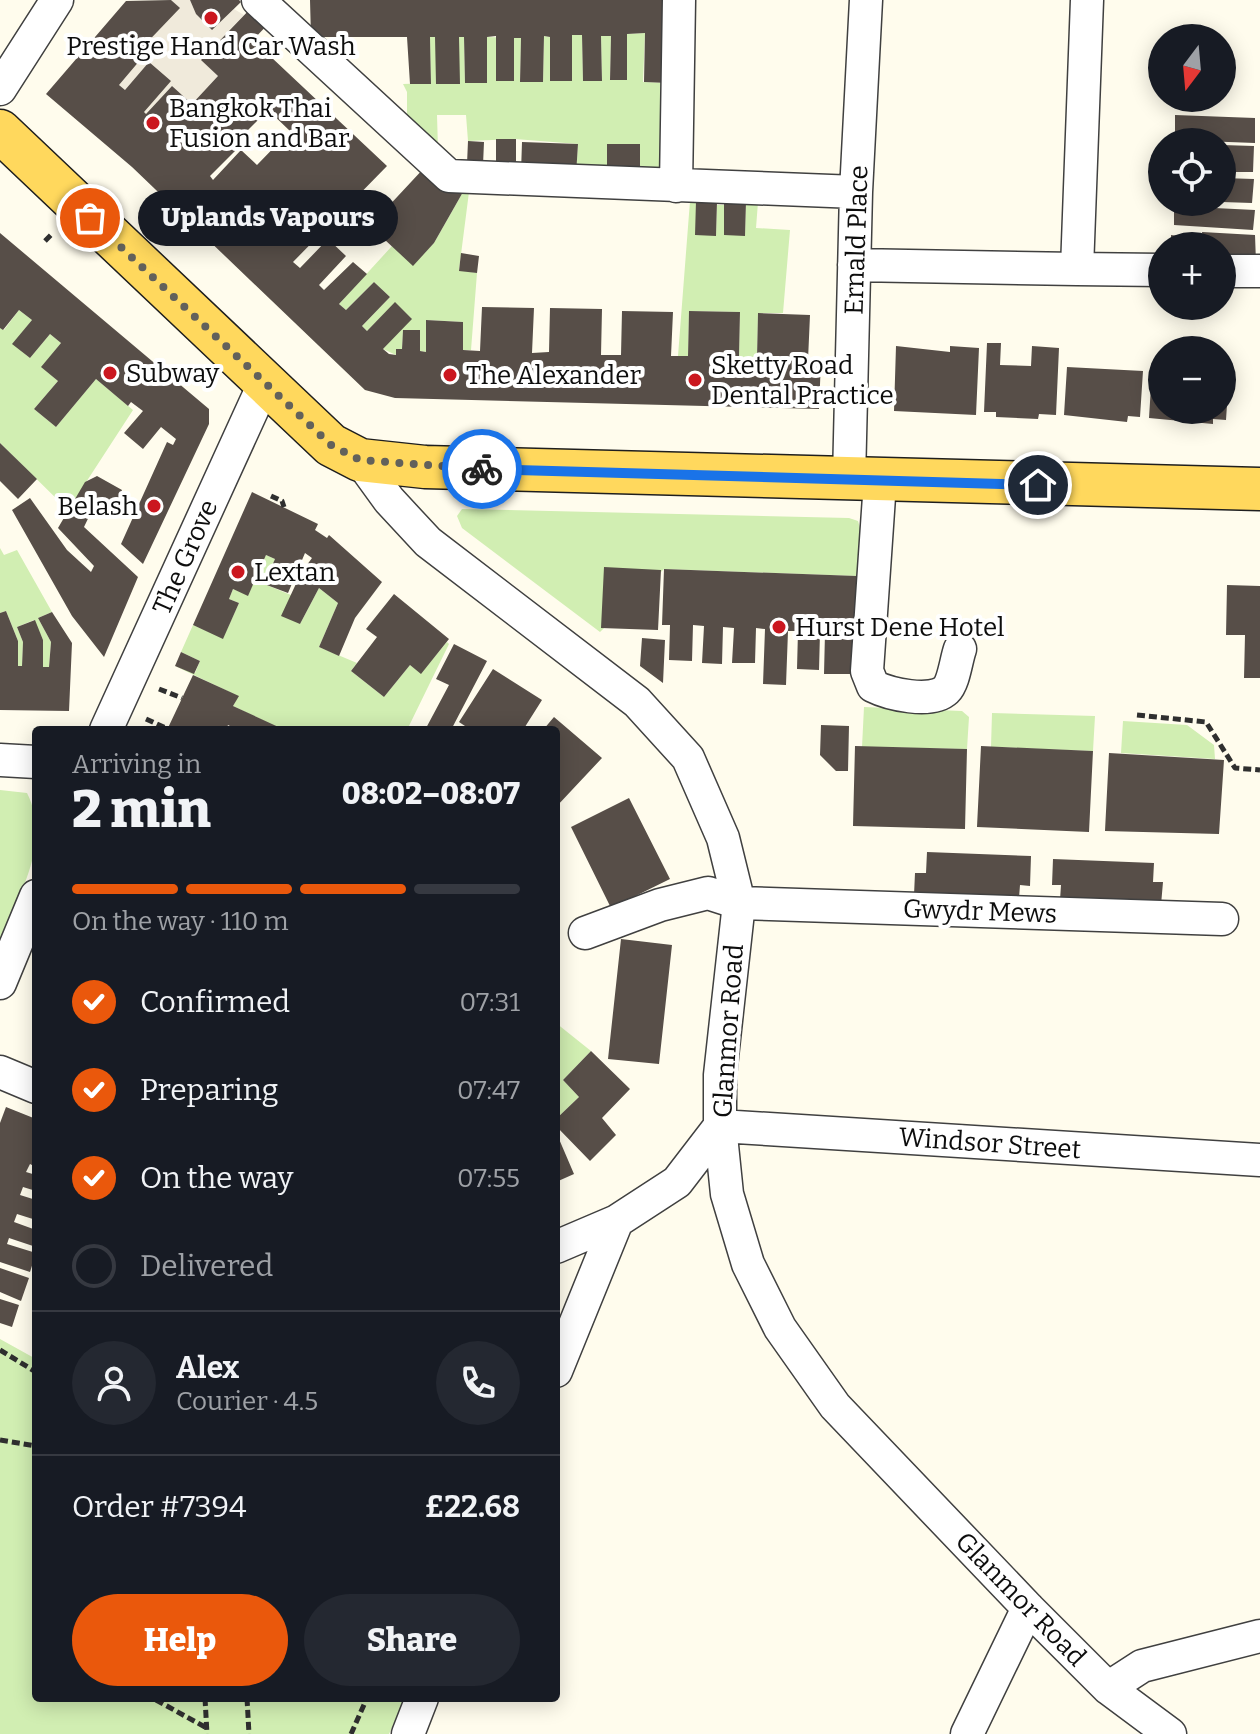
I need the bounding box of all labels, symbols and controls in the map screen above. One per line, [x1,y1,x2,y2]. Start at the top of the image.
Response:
marker: Prestige Hand Car Wash [202,9,220,27]
north arrow [1148,24,1236,112]
map controls [1148,24,1236,424]
place label: Prestige Hand Car Wash [66,31,356,62]
place label: Bangkok Thai Fusion and Bar [169,93,350,154]
marker: Bangkok Thai Fusion and Bar [144,114,162,132]
button: locate [1148,128,1236,216]
street label: Ernald Place [838,165,875,315]
pin [56,184,124,252]
callout: Uplands Vapours [138,190,398,246]
icon: bag [68,196,112,240]
text: Uplands Vapours [161,202,375,233]
button: + [1148,232,1236,320]
button: − [1148,336,1236,424]
place label: Sketty Road Dental Practice [711,350,894,411]
place label: Subway [126,358,220,389]
place label: The Alexander [466,360,641,391]
marker: Subway [101,364,119,382]
marker: The Alexander [441,366,459,384]
marker: Sketty Road Dental Practice [686,371,704,389]
courier [442,429,522,509]
icon: bike [460,447,504,491]
pin [1004,451,1072,519]
icon: home [1016,463,1060,507]
place label: Belash [57,491,138,522]
street label: The Grove [146,495,225,619]
marker: Belash [145,497,163,515]
place label: Lextan [254,557,336,588]
marker: Lextan [229,563,247,581]
place label: Hurst Dene Hotel [795,612,1005,643]
marker: Hurst Dene Hotel [770,618,788,636]
text: Arriving in [72,749,201,780]
text: 08:02–08:07 [342,776,520,812]
text: 2 min [72,778,211,841]
street label: Gwydr Mews [902,893,1058,930]
text: On the way · 110 m [72,906,289,937]
street label: Glanmor Road [707,943,750,1119]
icon: check [72,980,116,1024]
text: Confirmed [140,984,290,1020]
text: 07:31 [459,987,520,1018]
icon: check [72,1068,116,1112]
text: Preparing [140,1072,278,1108]
text: 07:47 [457,1075,520,1106]
street label: Windsor Street [898,1122,1083,1165]
icon: check [72,1156,116,1200]
text: On the way [140,1160,293,1196]
text: 07:55 [457,1163,520,1194]
text: Delivered [140,1248,273,1284]
button: person [72,1341,156,1425]
button: phone [436,1341,520,1425]
text: Alex [176,1350,239,1386]
text: Courier · 4.5 [176,1386,318,1417]
text: Order #7394 [72,1489,247,1525]
text: £22.68 [425,1489,520,1525]
street label: Glanmor Road [949,1526,1092,1673]
button: Help [72,1594,288,1686]
button: Share [304,1594,520,1686]

